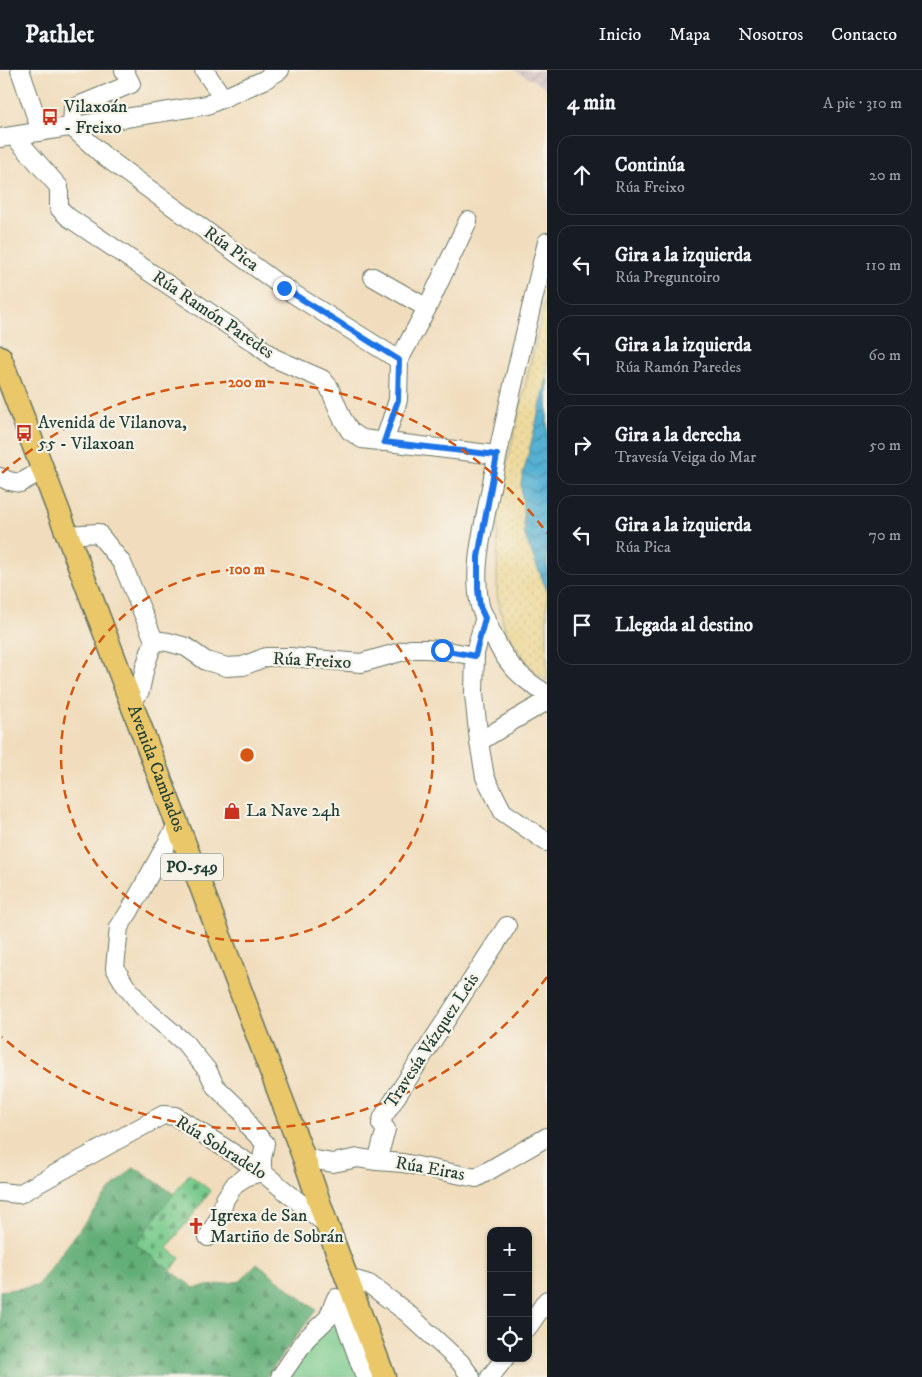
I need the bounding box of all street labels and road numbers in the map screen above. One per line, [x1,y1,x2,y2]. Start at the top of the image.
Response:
street label: Rúa Pica [199,222,263,277]
street label: Rúa Ramón Paredes [148,266,278,364]
street label: Rúa Freixo [272,648,352,674]
street label: Avenida Cambados [122,702,190,835]
road number: PO-549 [161,854,223,880]
street label: Travesía Vázquez Leis [380,969,484,1113]
street label: Rúa Sobradelo [171,1111,271,1185]
street label: Rúa Eiras [394,1152,466,1186]

